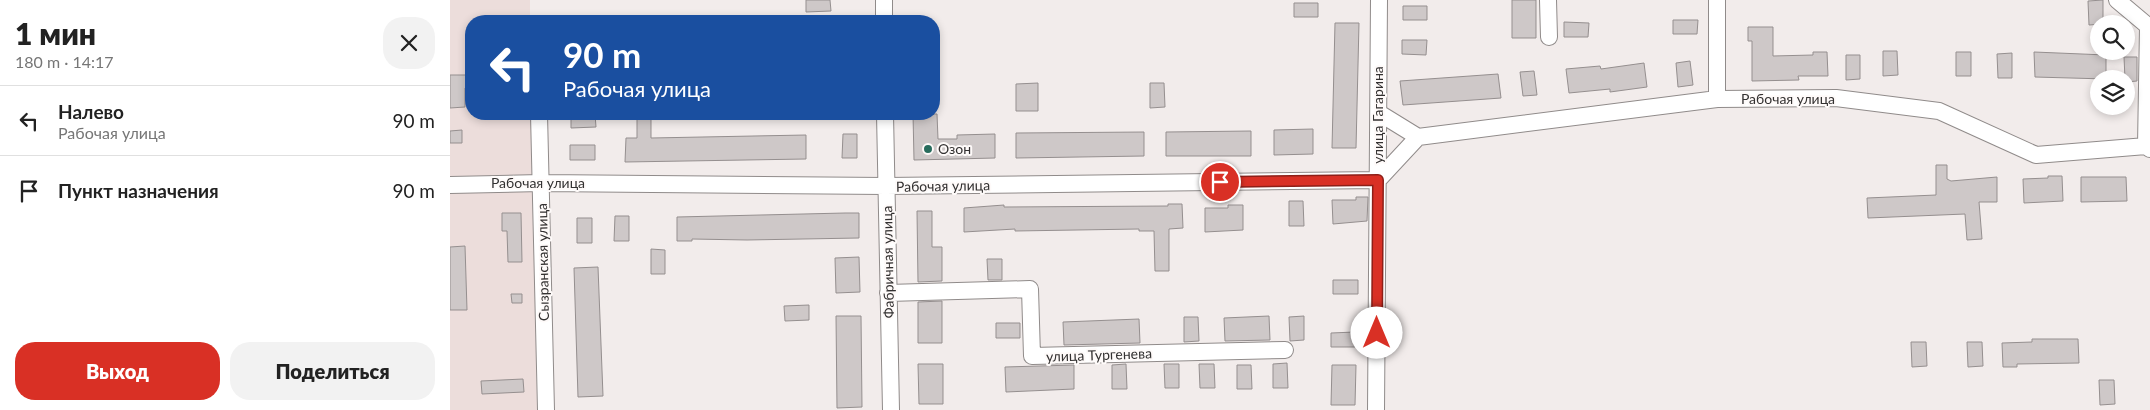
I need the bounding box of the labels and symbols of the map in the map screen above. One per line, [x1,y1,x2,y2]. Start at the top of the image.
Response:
street label: улица Гагарина [1369,66,1386,164]
street label: Рабочая улица [1741,90,1835,107]
place label: Озон [938,140,971,157]
marker: Озон [922,143,934,155]
pin [1199,161,1241,203]
street label: Рабочая улица [491,174,585,191]
street label: Рабочая улица [896,176,990,195]
street label: Сызранская улица [533,203,552,321]
street label: Фабричная улица [878,206,897,318]
position arrow [1350,306,1402,358]
street label: улица Тургенева [1046,344,1152,365]

